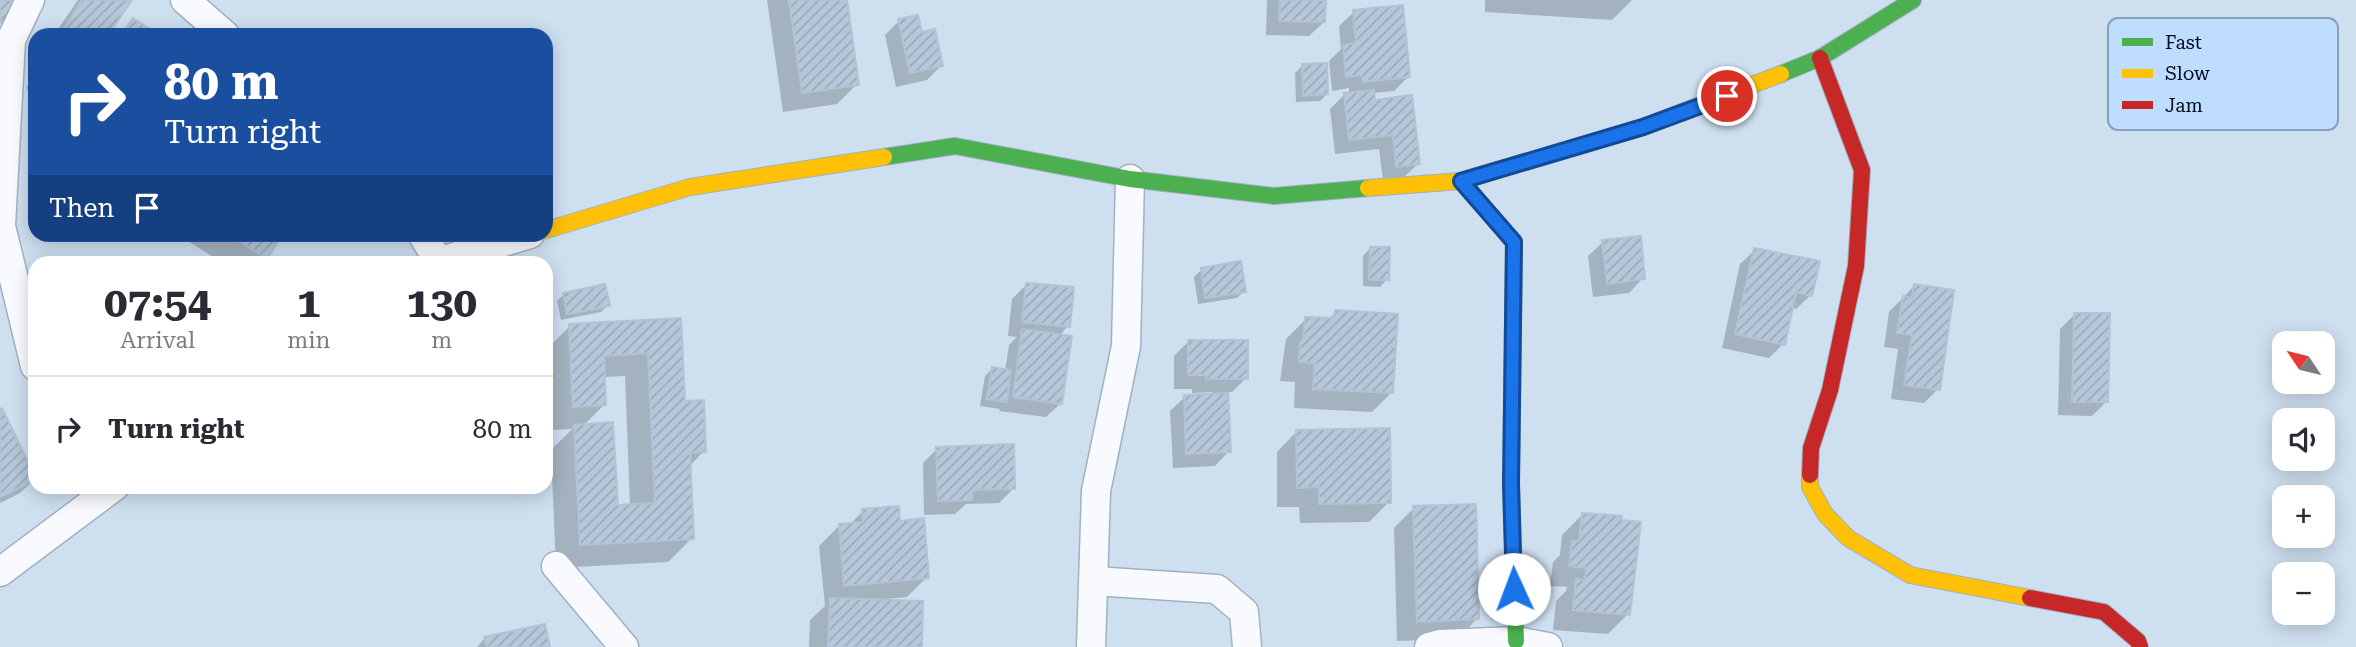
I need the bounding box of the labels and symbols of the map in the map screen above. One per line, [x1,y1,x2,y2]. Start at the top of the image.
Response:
legend [2108,18,2338,130]
text: Fast [2165,31,2202,54]
text: Slow [2165,62,2210,85]
pin [1697,66,1757,126]
text: Jam [2165,94,2203,117]
north arrow [2272,331,2334,394]
position arrow [1477,552,1551,626]

